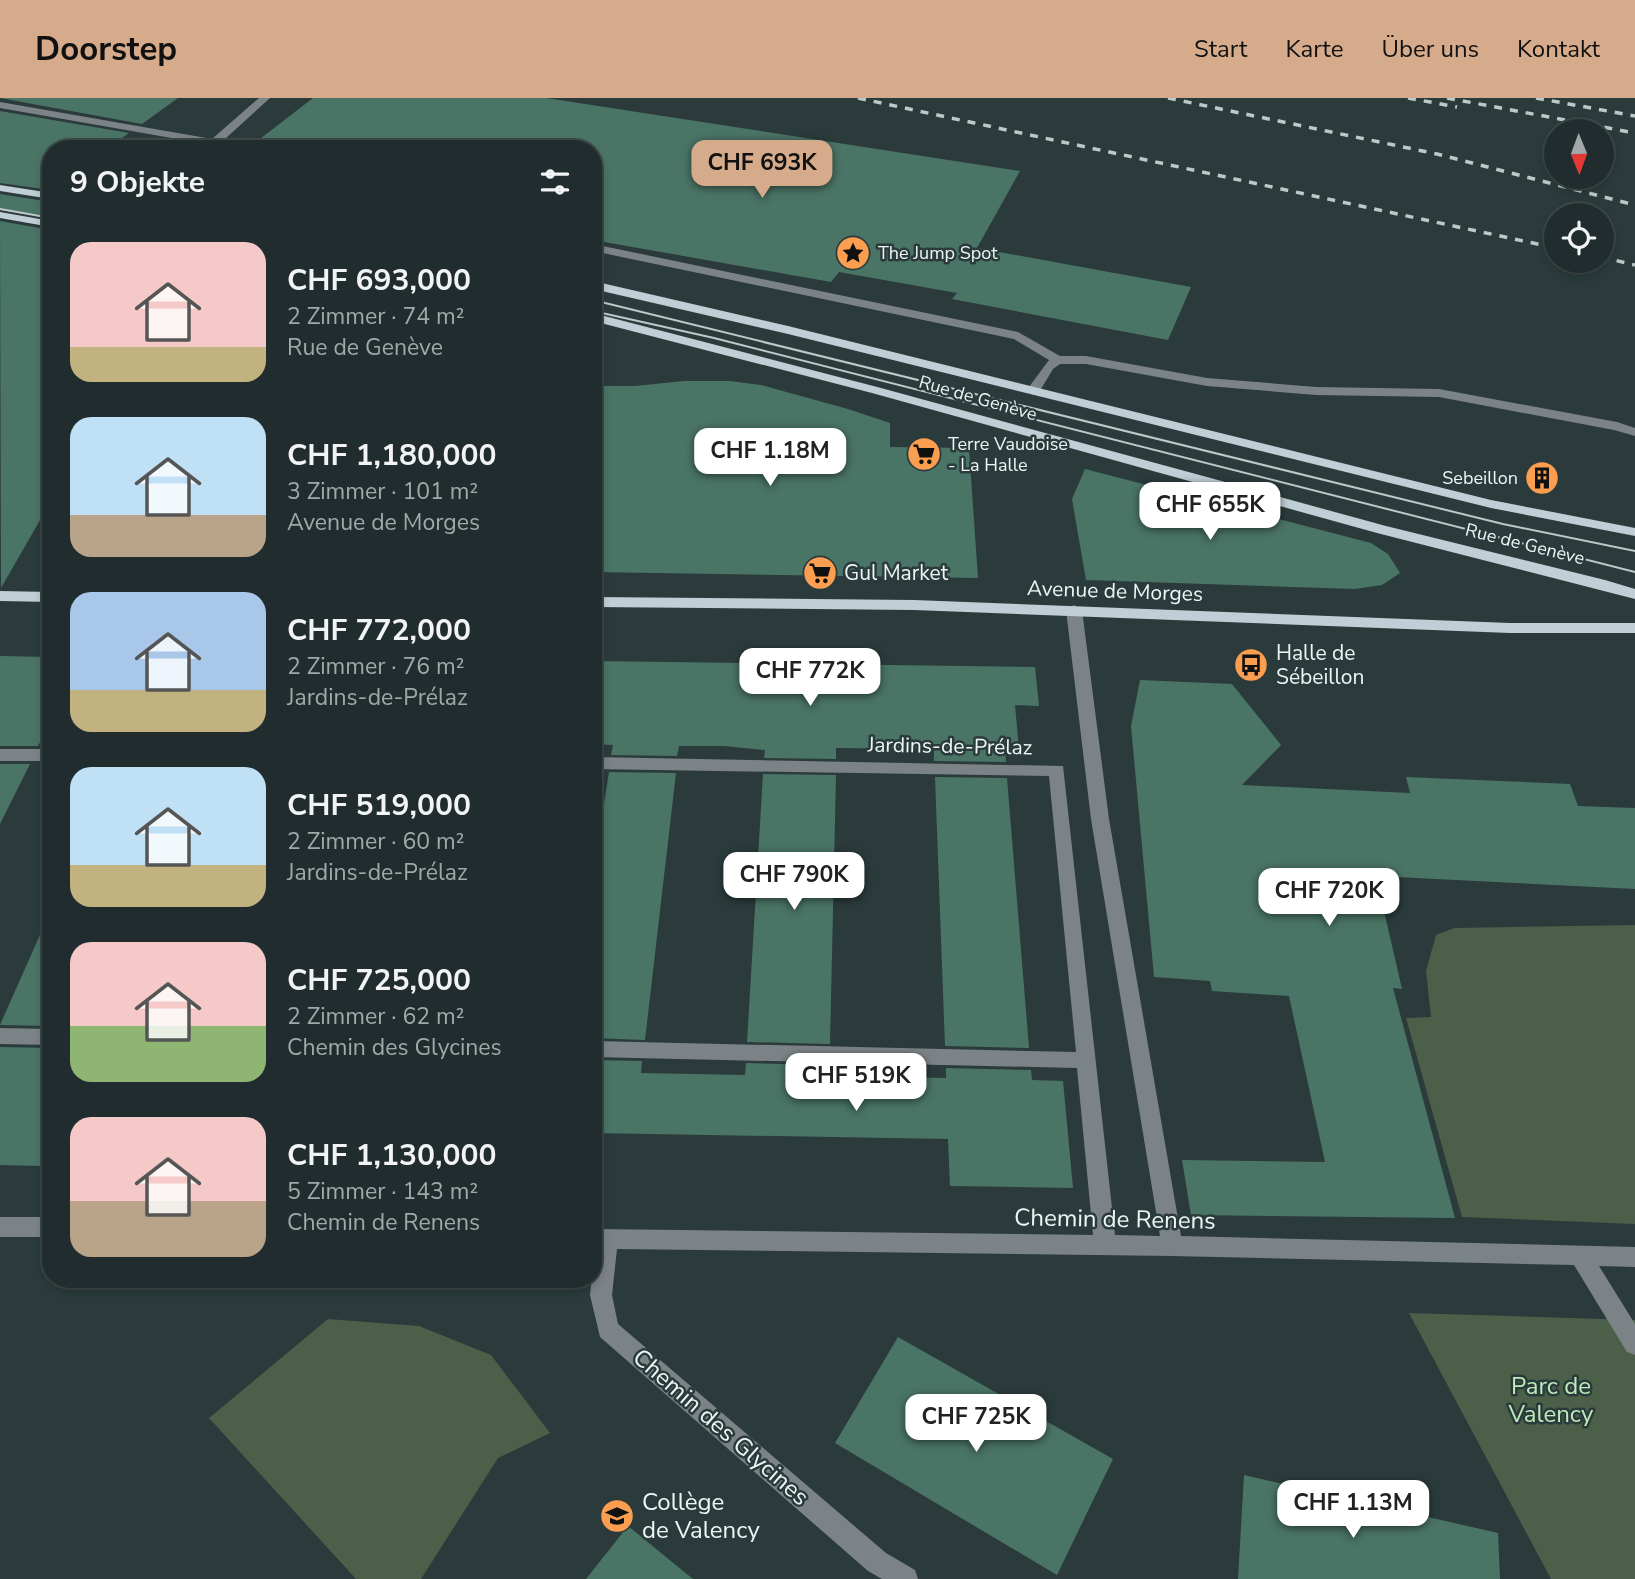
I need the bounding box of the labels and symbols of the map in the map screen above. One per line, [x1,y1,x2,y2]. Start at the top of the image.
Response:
north arrow [1544,119,1614,189]
pin: CHF 693K [690,140,834,200]
place icon: The Jump Spot [834,234,872,272]
place label: The Jump Spot [878,241,998,265]
street label: Rue de Genève [916,370,1040,426]
pin: CHF 1.18M [690,428,850,488]
place label: Terre Vaudoise - La Halle [948,432,1068,477]
supermarket icon: Terre Vaudoise - La Halle [905,435,943,473]
building icon: Sebeillon [1523,459,1561,497]
place label: Sebeillon [1442,466,1518,490]
pin: CHF 655K [1138,482,1282,542]
street label: Rue de Genève [1463,518,1587,570]
supermarket icon: Gul Market [801,554,839,592]
place label: Gul Market [844,559,949,587]
street label: Avenue de Morges [1026,574,1204,608]
place label: Halle de Sébeillon [1276,639,1364,691]
bus stop icon: Halle de Sébeillon [1232,646,1270,684]
pin: CHF 772K [738,648,882,708]
street label: Jardins-de-Prélaz [866,731,1033,761]
pin: CHF 790K [722,852,866,912]
pin: CHF 720K [1257,868,1401,928]
pin: CHF 519K [784,1054,928,1113]
street label: Chemin de Renens [1014,1201,1216,1237]
street label: Chemin des Glycines [626,1341,816,1513]
park label: Parc de Valency [1508,1370,1594,1430]
pin: CHF 725K [904,1394,1048,1454]
pin: CHF 1.13M [1273,1480,1433,1540]
place label: Collège de Valency [642,1486,760,1546]
school or university icon: Collège de Valency [598,1497,636,1535]

